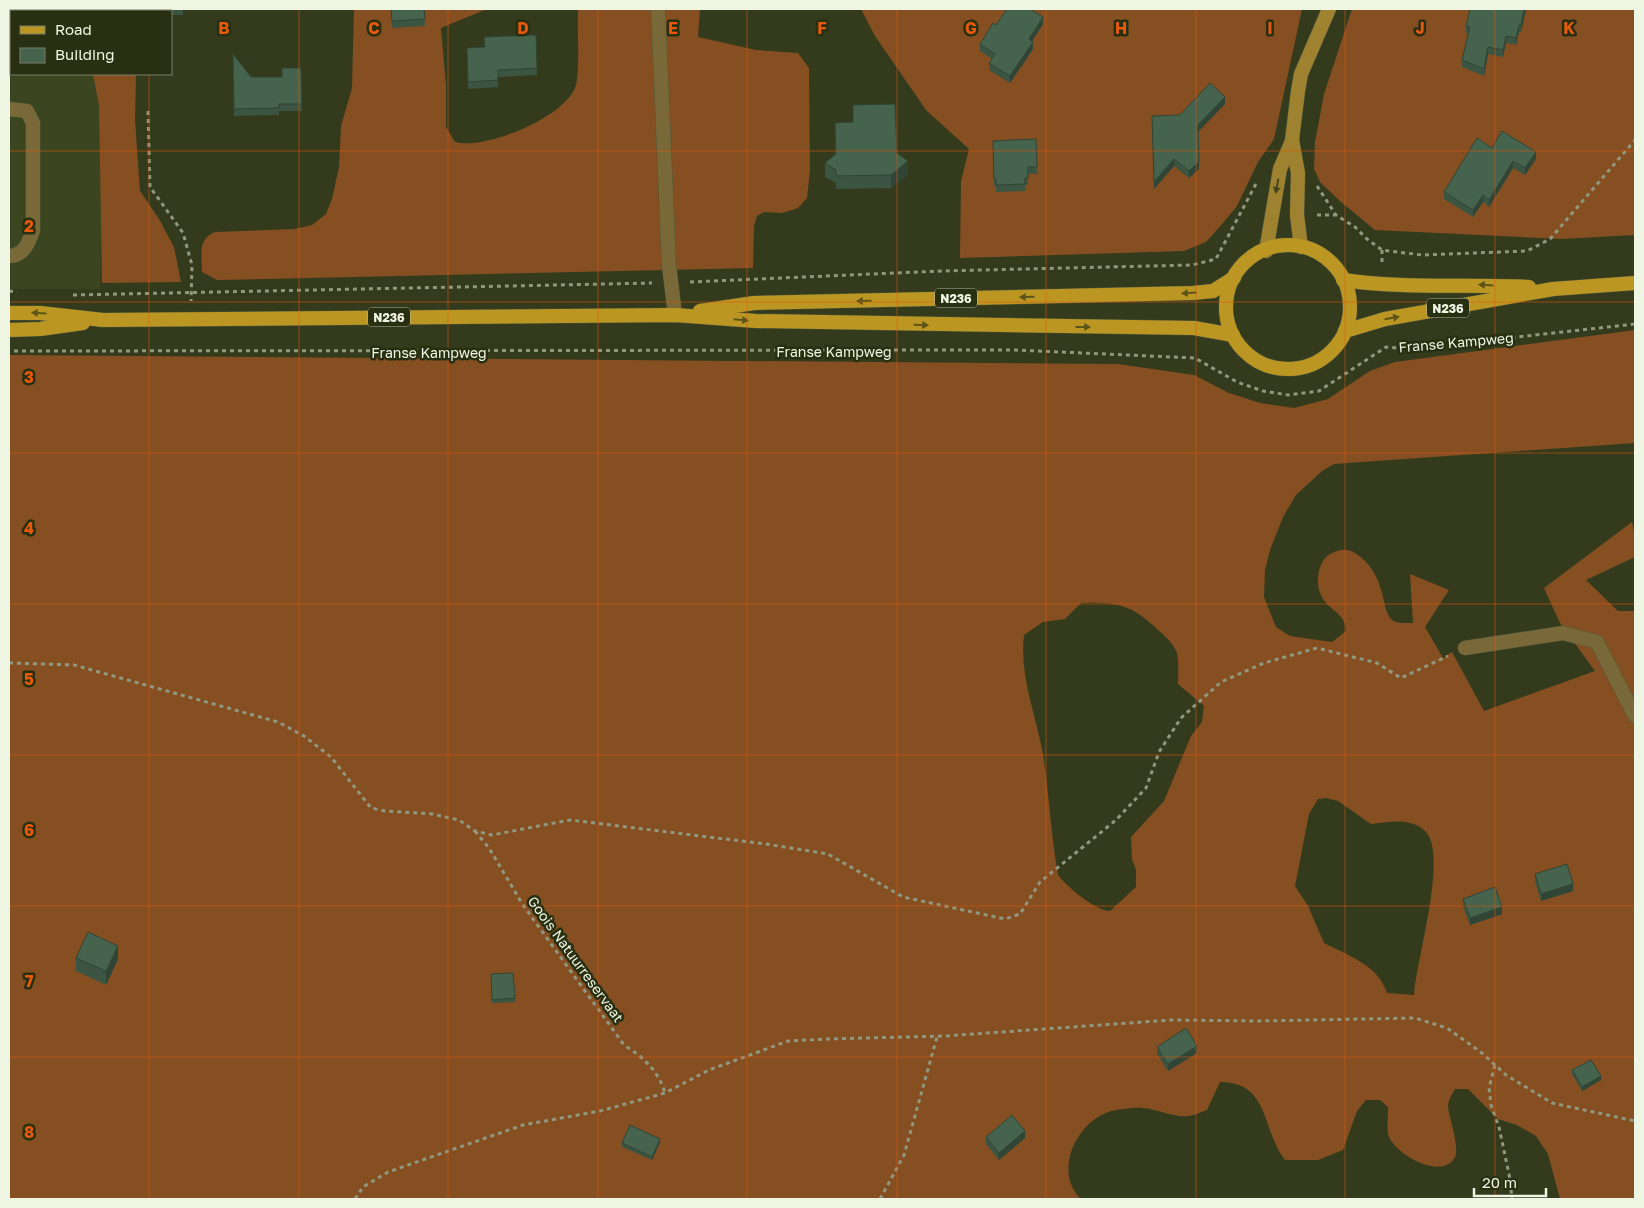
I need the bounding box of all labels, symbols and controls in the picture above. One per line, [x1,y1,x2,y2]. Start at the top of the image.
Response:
legend [10,10,172,75]
text: B [218,18,230,38]
text: C [368,18,380,38]
text: D [517,18,529,38]
text: E [668,18,678,38]
text: F [817,18,827,38]
text: G [965,18,977,38]
text: H [1115,18,1127,38]
text: I [1267,18,1273,38]
text: J [1415,18,1425,38]
text: K [1563,18,1575,38]
text: Road [55,20,92,38]
text: Building [55,45,115,63]
one-way arrow [1273,179,1281,194]
text: 2 [24,216,34,236]
one-way arrow [1478,281,1494,289]
road number: N236 [935,288,977,308]
one-way arrow [1181,289,1197,297]
one-way arrow [1019,293,1035,301]
one-way arrow [856,297,872,305]
road number: N236 [1427,298,1469,318]
road number: N236 [368,308,410,326]
one-way arrow [30,309,46,317]
one-way arrow [1385,313,1401,321]
one-way arrow [733,316,749,324]
one-way arrow [913,321,929,329]
one-way arrow [1076,323,1092,331]
street label: Franse Kampweg [1398,329,1514,355]
street label: Franse Kampweg [776,343,892,360]
street label: Franse Kampweg [371,344,487,361]
text: 3 [24,367,34,387]
text: 4 [24,518,34,538]
text: 5 [24,669,34,689]
text: 6 [24,820,34,840]
street label: Goois Natuurreservaat [525,893,627,1025]
text: 7 [25,971,34,991]
text: 8 [24,1122,34,1142]
scale bar [1474,1166,1546,1198]
text: 20 m [1482,1173,1517,1191]

